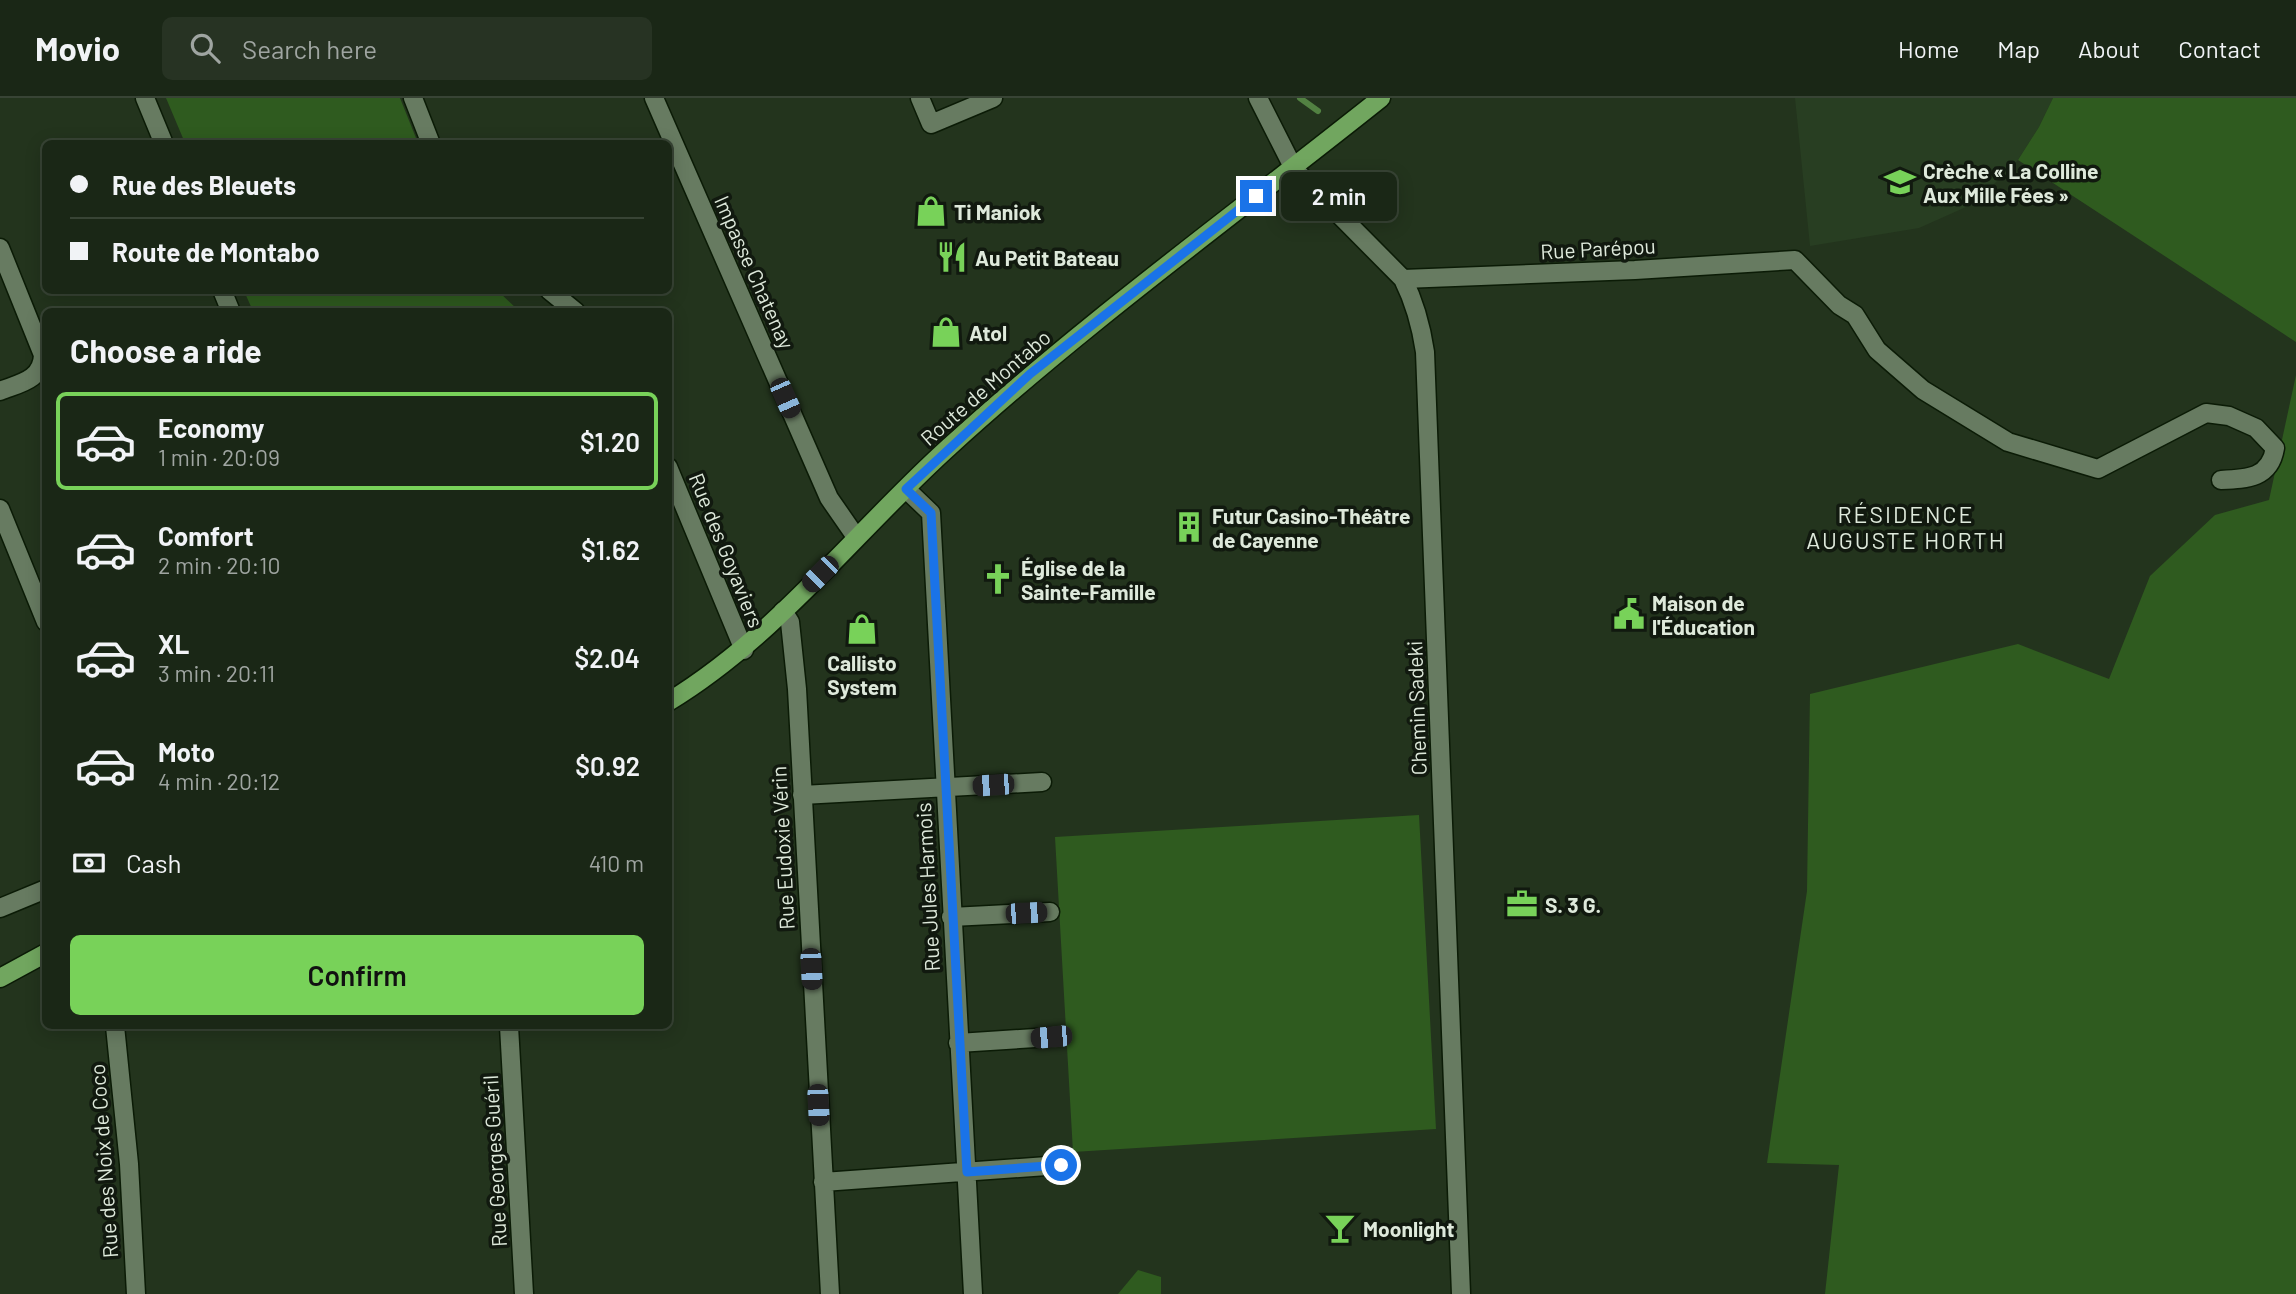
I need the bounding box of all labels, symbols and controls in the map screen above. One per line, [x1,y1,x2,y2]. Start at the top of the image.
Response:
search box [162,17,652,80]
text: Movio [35,28,120,68]
icon: search [186,29,224,67]
text: Search here [242,33,377,64]
text: Home [1898,34,1959,63]
text: Map [1997,34,2040,63]
text: About [2078,34,2140,63]
text: Contact [2178,34,2261,63]
place label: Crèche « La Colline Aux Mille Fées » [1923,158,2098,207]
school or university icon: Crèche « La Colline Aux Mille Fées » [1883,165,1917,199]
text: Rue des Bleuets [112,169,296,200]
callout: 2 min [1280,172,1396,220]
route end [1240,180,1272,212]
text: 2 min [1312,182,1366,210]
street label: Impasse Chatenay [710,191,800,353]
shop icon: Ti Maniok [914,194,948,228]
place label: Ti Maniok [954,199,1042,224]
street label: Rue Parépou [1540,232,1656,264]
text: Route de Montabo [112,236,320,267]
restaurant icon: Au Petit Bateau [935,240,969,274]
place label: Au Petit Bateau [975,245,1119,270]
shop icon: Atol [929,315,963,349]
place label: Atol [969,320,1007,345]
street label: Route de Montabo [915,324,1055,450]
text: Choose a ride [70,331,262,369]
car [767,375,804,421]
icon: car [74,410,137,473]
text: Economy [158,412,264,443]
text: $1.20 [580,426,640,457]
text: 1 min · 20:09 [158,443,280,471]
street label: Rue des Goyaviers [685,469,769,631]
district label: RÉSIDENCE AUGUSTE HORTH [1806,500,2006,554]
place label: Futur Casino-Théâtre de Cayenne [1212,503,1410,552]
building icon: Futur Casino-Théâtre de Cayenne [1172,510,1206,544]
icon: car [74,518,137,581]
text: Comfort [158,520,254,551]
text: $1.62 [581,534,640,565]
text: 2 min · 20:10 [158,551,280,579]
car [798,552,843,596]
place label: Église de la Sainte-Famille [1021,555,1156,604]
church icon: Église de la Sainte-Famille [981,562,1015,596]
place label: Maison de l'Éducation [1652,590,1755,639]
public building icon: Maison de l'Éducation [1612,597,1646,631]
shop icon: Callisto System [845,612,879,646]
icon: car [74,626,137,689]
text: XL [158,628,189,659]
street label: Chemin Sadeki [1401,640,1431,776]
text: $2.04 [575,642,640,673]
place label: Callisto System [827,650,897,699]
text: 3 min · 20:11 [158,659,275,687]
icon: car [74,734,137,797]
text: Moto [158,736,215,767]
text: $0.92 [575,750,640,781]
street label: Rue Eudoxie Vérin [765,766,799,930]
text: 4 min · 20:12 [158,767,280,795]
car [972,773,1015,797]
street label: Rue Jules Harmois [910,802,944,972]
icon: cash [70,844,108,882]
text: Cash [126,847,181,878]
text: 410 m [589,849,644,877]
office icon: S. 3 G. [1505,887,1539,921]
place label: S. 3 G. [1545,892,1601,917]
car [1005,901,1048,925]
button: Confirm [70,935,644,1015]
car [800,947,823,991]
car [1030,1025,1073,1049]
street label: Rue des Noix de Coco [84,1063,122,1259]
street label: Rue Georges Guéril [477,1074,511,1248]
car [807,1083,830,1127]
route start [1045,1149,1077,1181]
bar icon: Moonlight [1323,1211,1357,1245]
place label: Moonlight [1363,1216,1455,1241]

